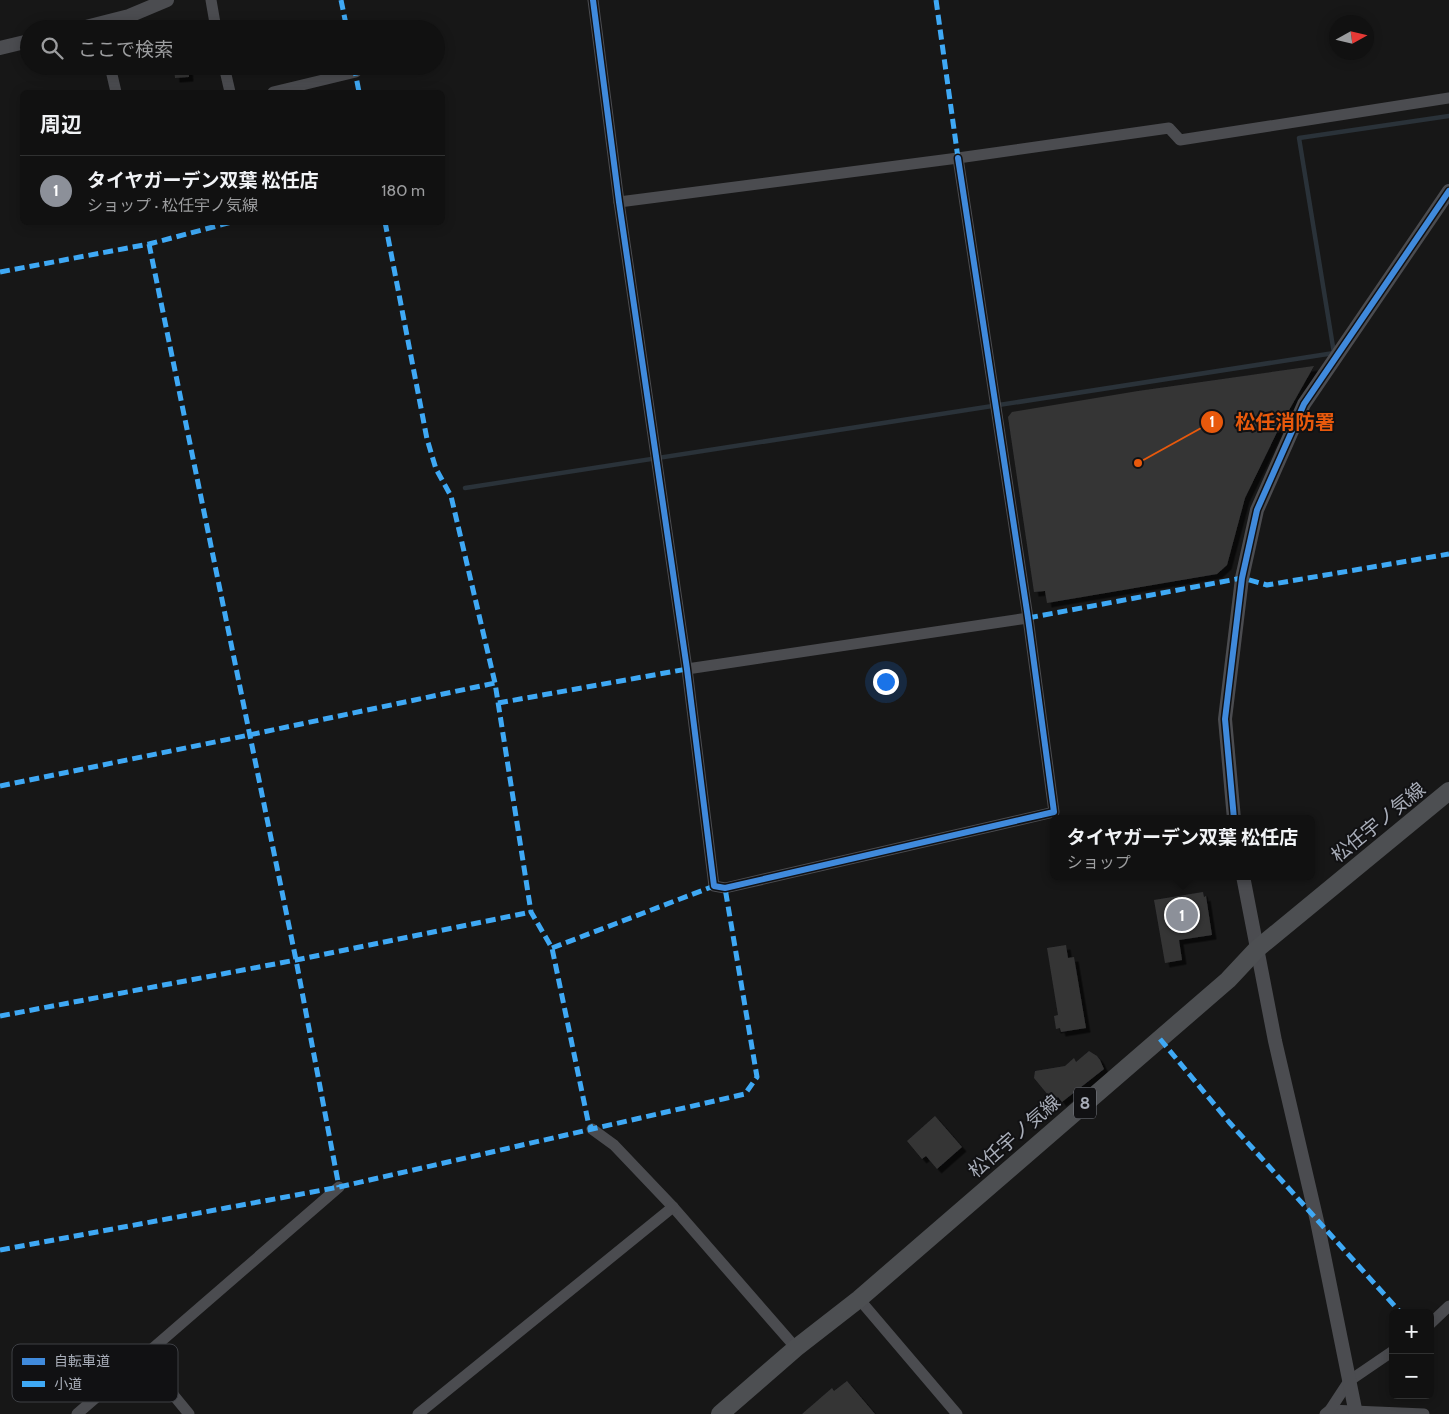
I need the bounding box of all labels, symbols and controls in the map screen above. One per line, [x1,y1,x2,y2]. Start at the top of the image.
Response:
north arrow [1329,15,1374,60]
search box [20,20,445,75]
icon: search [38,34,66,62]
text: ここで検索 [78,38,173,61]
text: 周辺 [40,112,82,137]
text: タイヤガーデン双葉 松任店 [87,169,319,192]
text: 1 [53,181,59,200]
text: 180 m [381,181,425,200]
text: ショップ · 松任宇ノ気線 [87,196,258,215]
callout: 松任消防署 [1200,405,1345,440]
text: 松任消防署 [1235,410,1335,434]
text: 1 [1209,413,1215,431]
your location [873,669,899,695]
street label: 松任宇ノ気線 [1327,778,1430,867]
popup [1050,815,1315,880]
text: タイヤガーデン双葉 松任店 [1067,826,1298,849]
text: ショップ [1067,853,1131,872]
pin: 1 [1166,896,1198,934]
road number: 8 [1074,1088,1096,1118]
street label: 松任宇ノ気線 [964,1090,1065,1182]
map controls [1389,1309,1434,1399]
button: + [1389,1309,1434,1354]
legend [12,1344,178,1402]
text: 自転車道 [54,1352,110,1370]
button: − [1389,1354,1434,1399]
text: 小道 [54,1375,82,1393]

